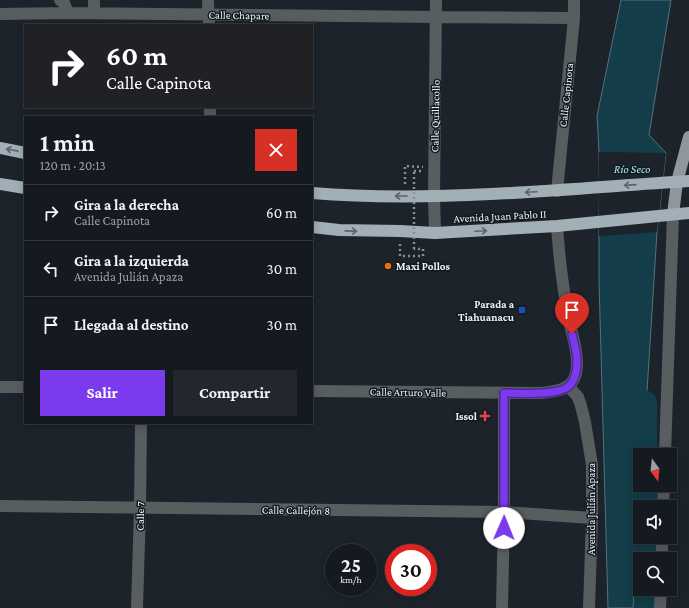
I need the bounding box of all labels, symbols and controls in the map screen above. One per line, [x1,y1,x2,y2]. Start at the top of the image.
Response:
street label: Calle Chapare [208,8,270,23]
icon: right [40,40,92,92]
text: 60 m [106,40,167,71]
street label: Calle Capinota [557,62,576,128]
text: Calle Capinota [106,73,211,93]
street label: Calle Quillacollo [428,79,442,152]
text: 1 min [40,129,95,156]
button: close [255,129,297,171]
one-way arrow [6,146,19,154]
text: 120 m · 20:13 [40,158,106,173]
water label: Río Seco [614,162,650,176]
one-way arrow [624,182,637,189]
one-way arrow [525,188,538,196]
one-way arrow [395,192,408,200]
text: Gira a la derecha [74,197,179,213]
icon: right [40,202,62,224]
text: 60 m [266,205,297,221]
street label: Avenida Juan Pablo II [453,208,547,225]
text: Calle Capinota [74,213,150,228]
one-way arrow [344,227,357,234]
one-way arrow [474,227,487,234]
text: Gira a la izquierda [74,253,189,269]
icon: left [40,258,62,280]
place label: Maxi Pollos [396,260,451,272]
text: 30 m [267,261,297,277]
marker: Maxi Pollos [383,261,393,271]
text: Avenida Julián Apaza [74,269,183,284]
pin [555,293,589,334]
place label: Parada a Tiahuanacu [458,298,515,323]
icon: arrive [561,299,583,321]
marker: Parada a Tiahuanacu [517,305,527,315]
icon: arrive [40,314,62,336]
text: Llegada al destino [74,317,189,333]
text: 30 m [267,317,297,333]
button: Salir [40,370,165,416]
button: Compartir [173,370,297,416]
street label: Calle Arturo Valle [370,385,447,399]
place label: Issol [455,410,478,422]
marker: Issol [480,411,490,421]
north arrow [633,448,677,492]
map controls [633,448,677,596]
street label: Avenida Julián Apaza [585,463,598,555]
button: sound [633,500,677,544]
street label: Calle 7 [134,501,146,531]
street label: Calle Callejón 8 [262,503,330,518]
position arrow [483,507,525,549]
speed limit sign: 30 [385,544,437,596]
button: search [633,552,677,596]
text: 25 [341,554,361,576]
text: km/h [340,574,362,585]

